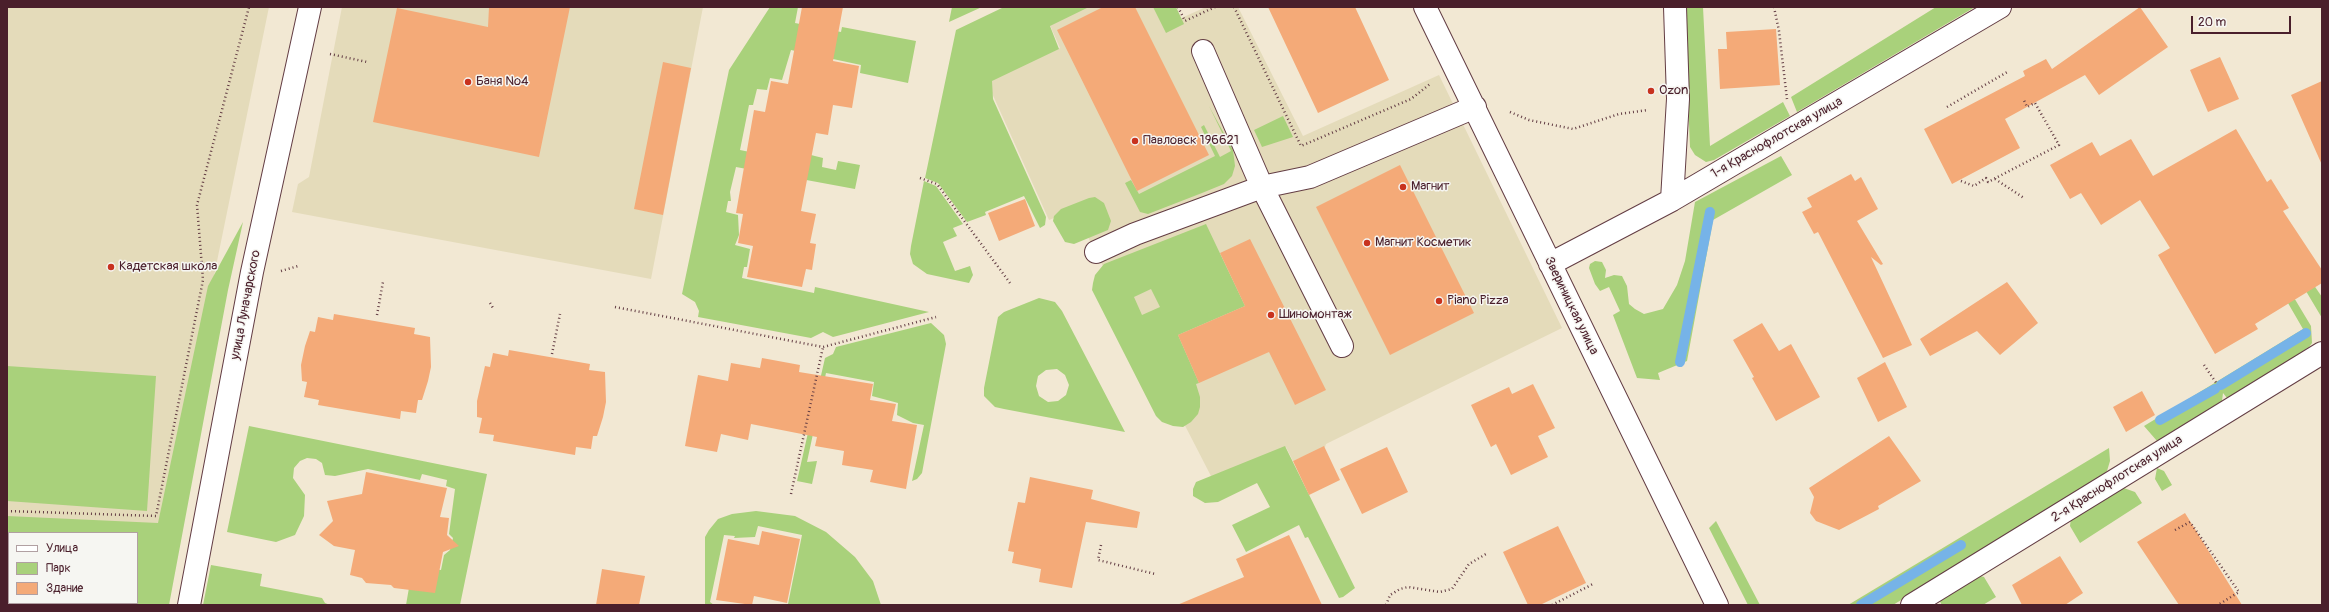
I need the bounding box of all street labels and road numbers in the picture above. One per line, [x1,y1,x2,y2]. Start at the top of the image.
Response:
street label: 1-я Краснофлотская улица [1708,94,1846,182]
street label: улица Луначарского [228,249,264,361]
street label: Звериницкая улица [1541,254,1601,358]
street label: 2-я Краснофлотская улица [2049,432,2185,526]

